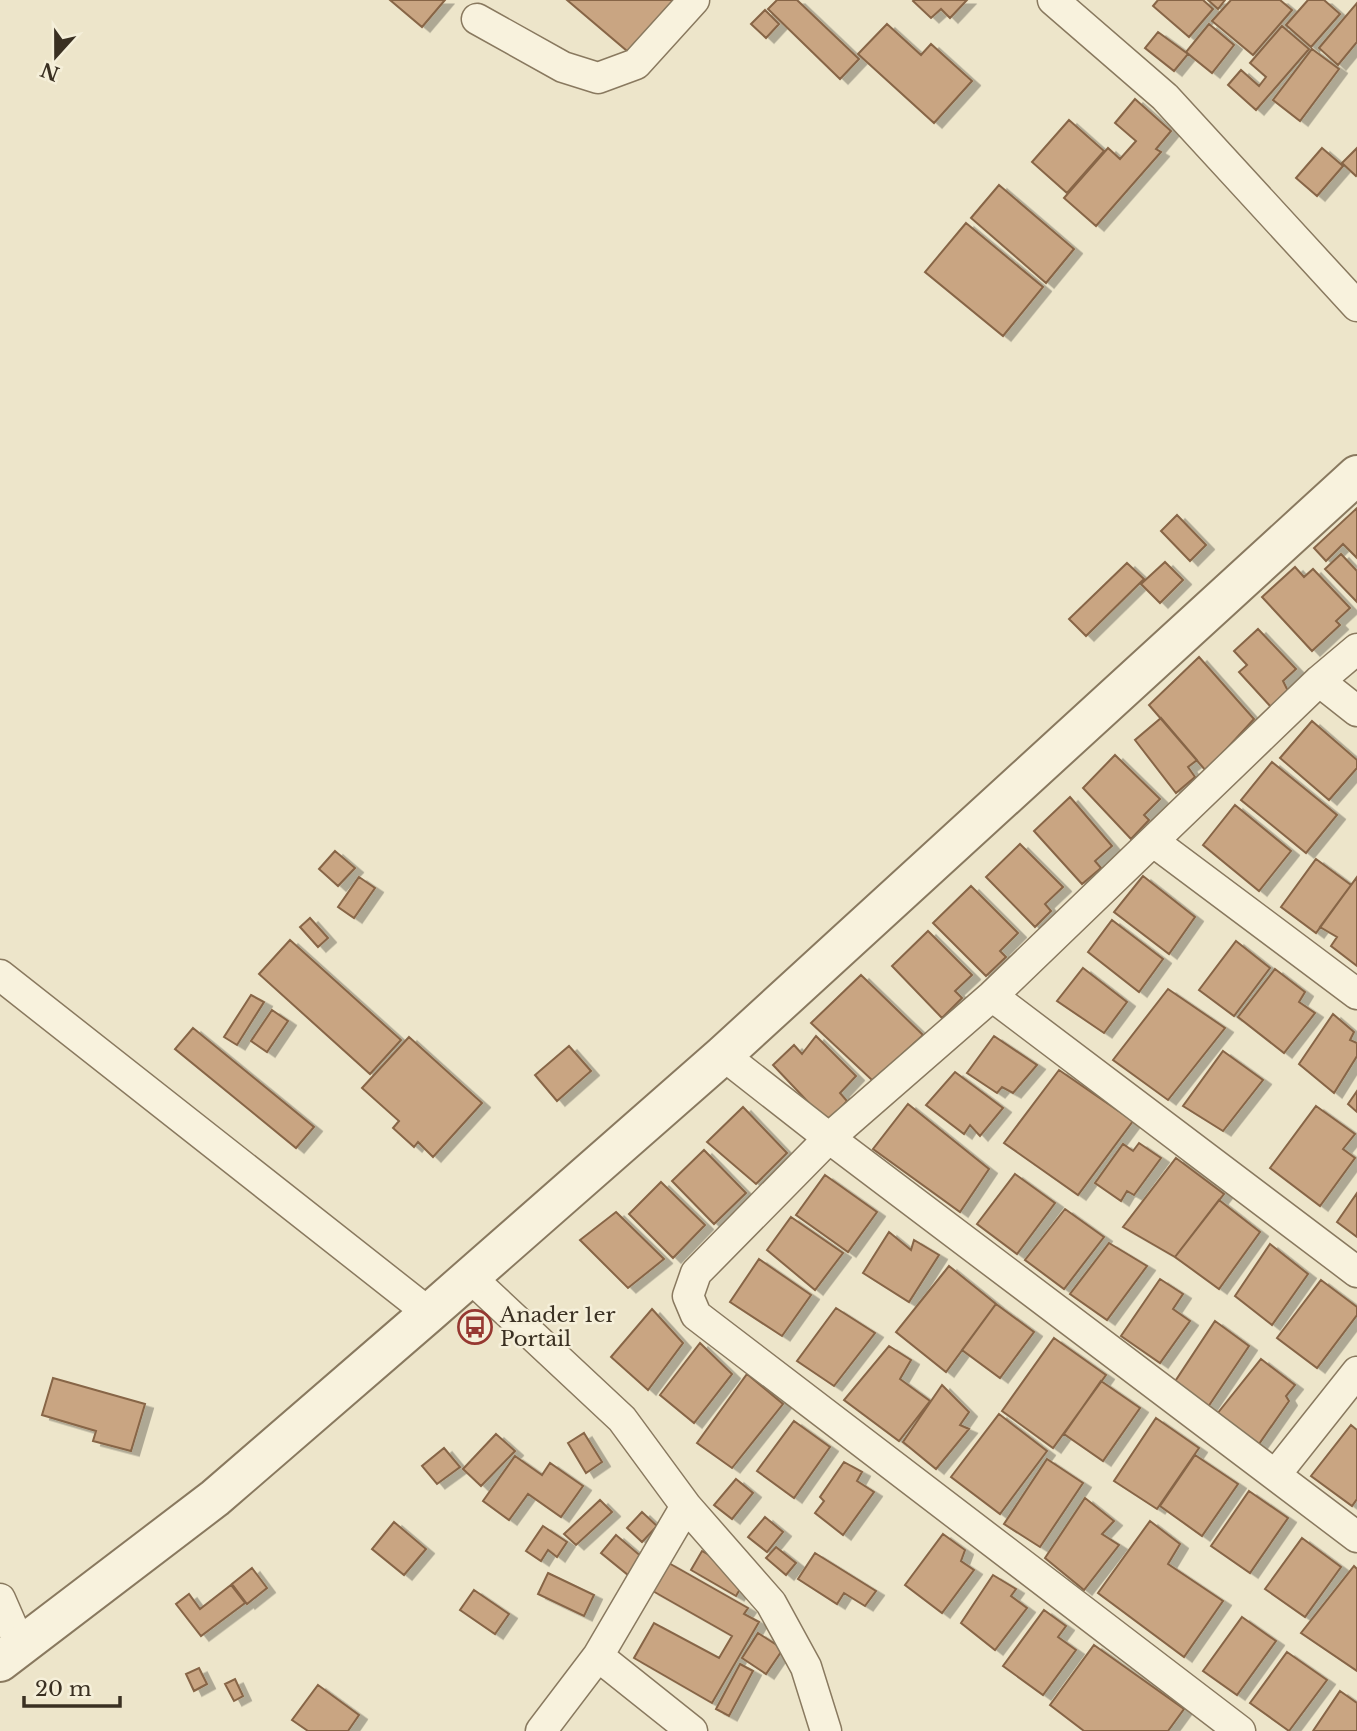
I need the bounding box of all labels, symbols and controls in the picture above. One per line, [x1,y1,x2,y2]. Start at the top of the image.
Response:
north arrow [21,21,91,91]
text: N [38,57,63,85]
place label: Anader 1er Portail [499,1302,615,1352]
bus stop icon: Anader 1er Portail [456,1308,494,1346]
scale bar [24,1664,121,1708]
text: 20 m [35,1676,92,1702]

